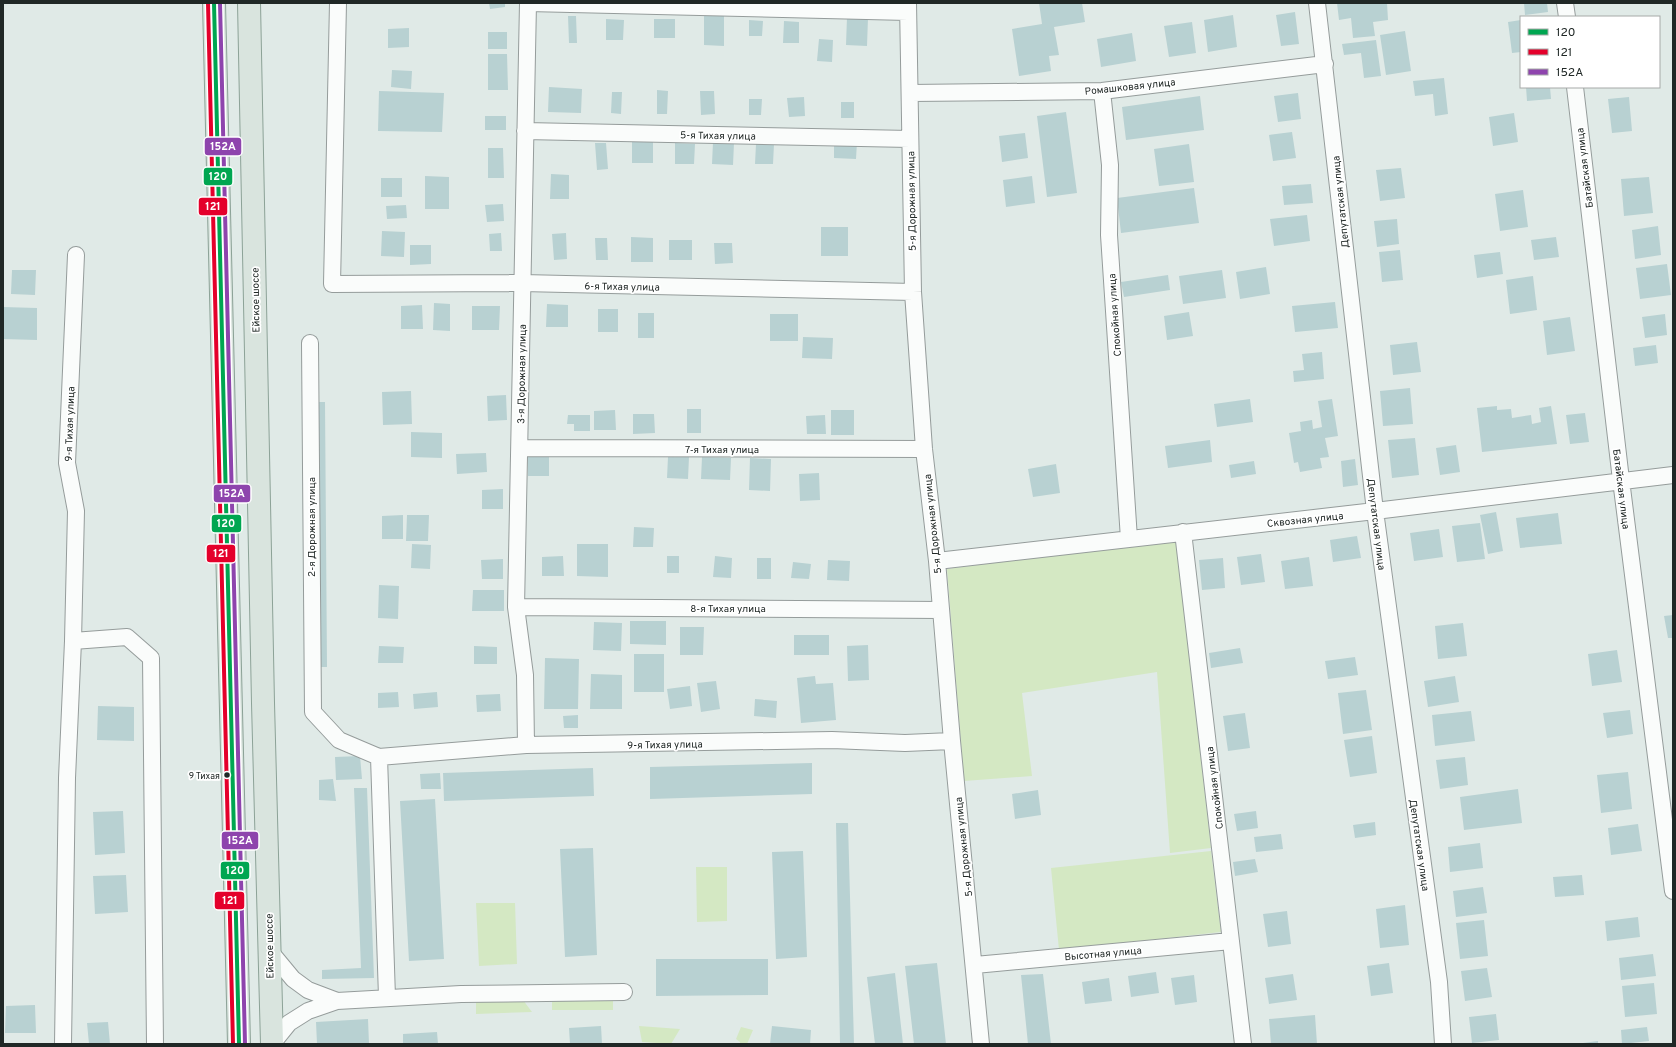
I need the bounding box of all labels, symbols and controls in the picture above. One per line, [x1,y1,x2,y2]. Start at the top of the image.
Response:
legend [1520,16,1660,88]
text: 120 [1556,25,1576,41]
text: 121 [1556,45,1572,61]
text: 152A [1556,65,1583,81]
street label: Ромашковая улица [1084,76,1176,99]
street label: Батайская улица [1574,127,1597,209]
street label: 5-я Тихая улица [680,129,756,144]
line badge: 152A [204,137,242,156]
text: 152A [210,140,236,154]
street label: 5-я Дорожная улица [905,151,920,251]
street label: Депутатская улица [1330,155,1353,249]
line badge: 120 [203,167,233,186]
text: 120 [209,170,227,184]
line badge: 121 [198,197,228,216]
text: 121 [205,200,221,214]
street label: Ейское шоссе [249,267,264,333]
street label: Спокойная улица [1106,273,1125,357]
street label: 6-я Тихая улица [584,280,660,295]
street label: 3-я Дорожная улица [515,324,530,424]
street label: 9-я Тихая улица [63,386,78,462]
street label: 7-я Тихая улица [685,444,759,457]
street label: Батайская улица [1609,448,1632,530]
street label: 5-я Дорожная улица [922,473,945,574]
street label: 2-я Дорожная улица [306,477,319,577]
street label: Депутатская улица [1363,477,1388,571]
line badge: 152A [213,484,251,503]
text: 152A [219,487,245,501]
street label: Сквозная улица [1266,510,1344,531]
line badge: 120 [211,514,242,533]
text: 120 [217,517,235,531]
line badge: 121 [206,544,236,563]
text: 121 [213,547,229,561]
street label: 8-я Тихая улица [690,603,766,616]
street label: 9-я Тихая улица [627,738,703,753]
street label: Спокойная улица [1204,746,1227,830]
marker: 9 Тихая [222,770,232,780]
place label: 9 Тихая [189,771,220,782]
street label: 5-я Дорожная улица [953,796,976,897]
street label: Депутатская улица [1406,798,1431,892]
line badge: 152A [221,831,259,850]
text: 152A [227,834,253,848]
line badge: 120 [220,861,250,880]
text: 120 [226,864,244,878]
line badge: 121 [214,891,245,910]
text: 121 [222,894,238,908]
street label: Ейское шоссе [263,913,278,979]
street label: Высотная улица [1064,945,1142,964]

